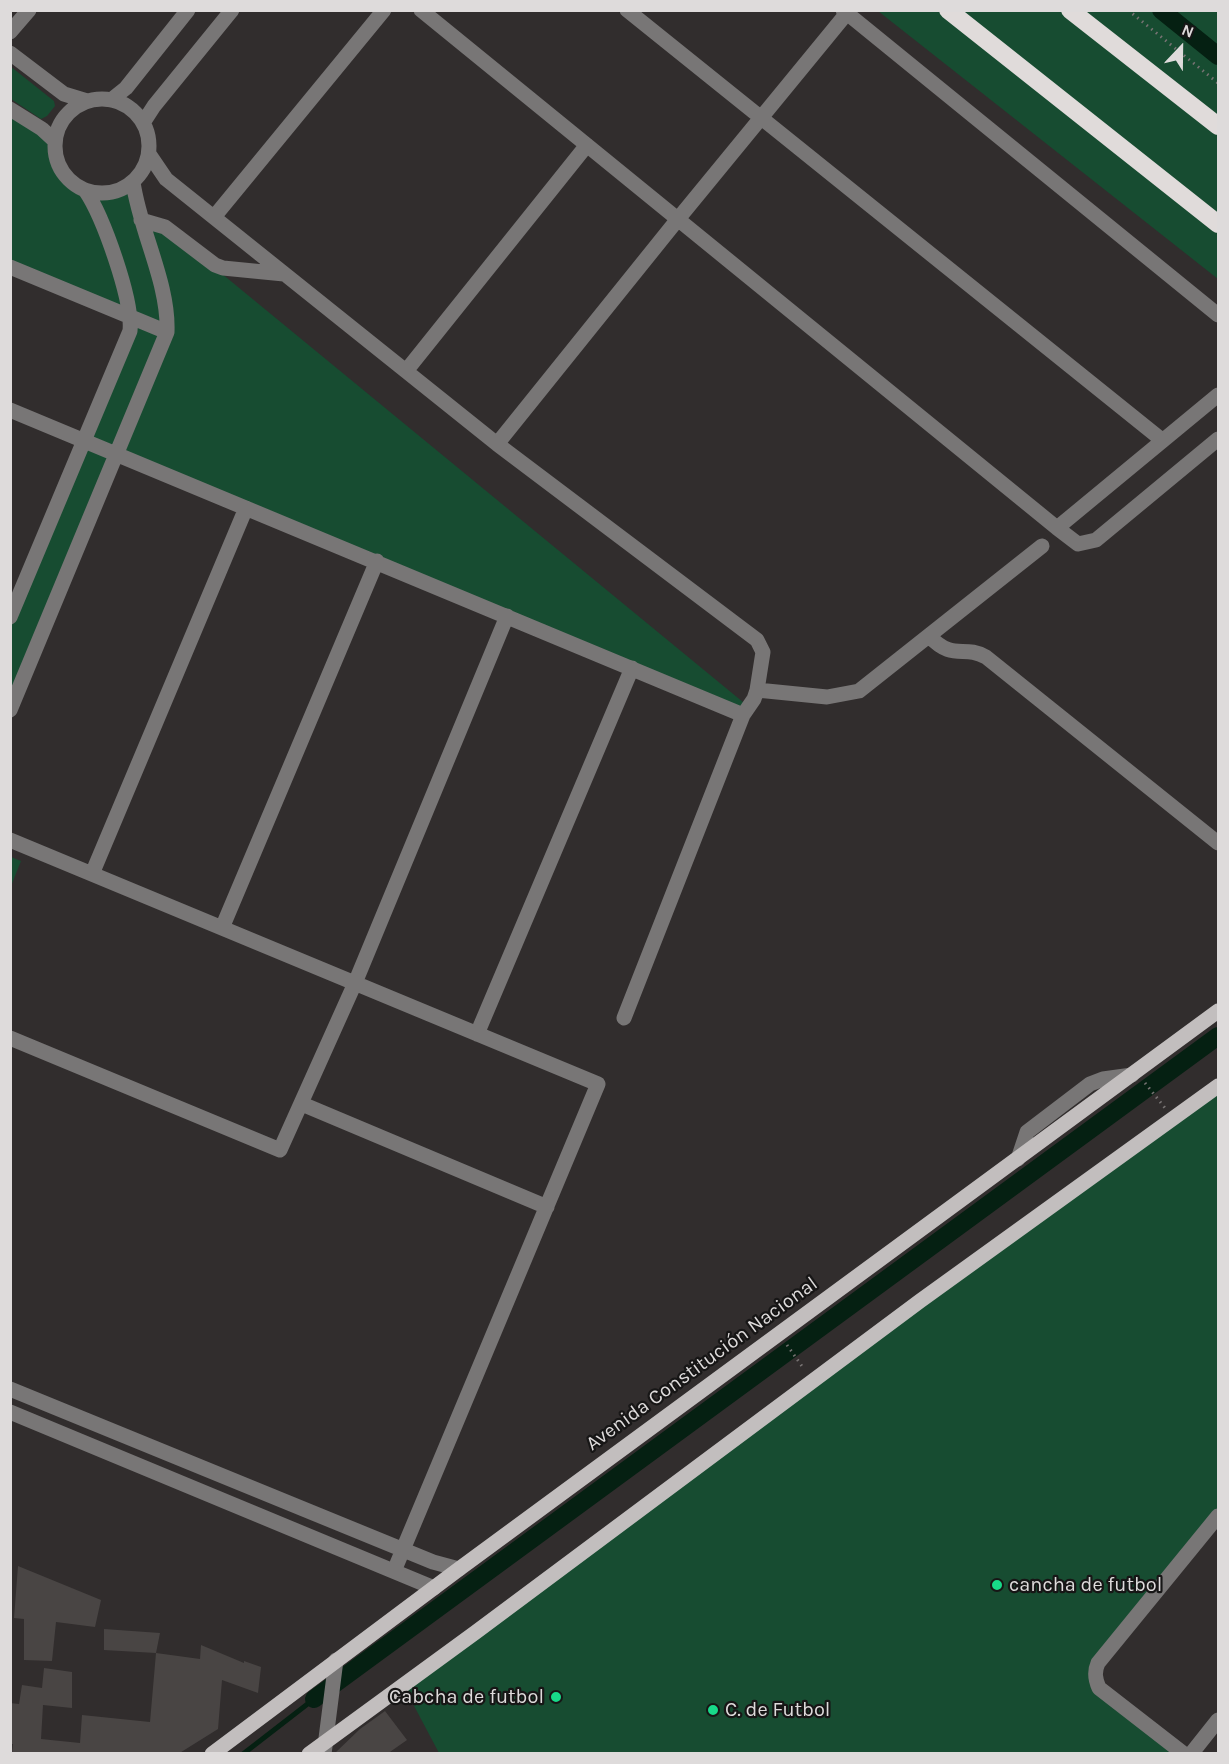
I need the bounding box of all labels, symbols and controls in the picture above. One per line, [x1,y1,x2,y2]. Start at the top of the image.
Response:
north arrow [1151,18,1211,78]
text: N [1179,20,1197,42]
street label: Avenida Constitución Nacional [581,1272,823,1456]
place label: cancha de futbol [1009,1573,1162,1597]
marker: cancha de futbol [990,1578,1004,1592]
place label: Cabcha de futbol [389,1685,544,1709]
marker: Cabcha de futbol [549,1690,563,1704]
place label: C. de Futbol [725,1698,830,1722]
marker: C. de Futbol [706,1703,720,1717]

